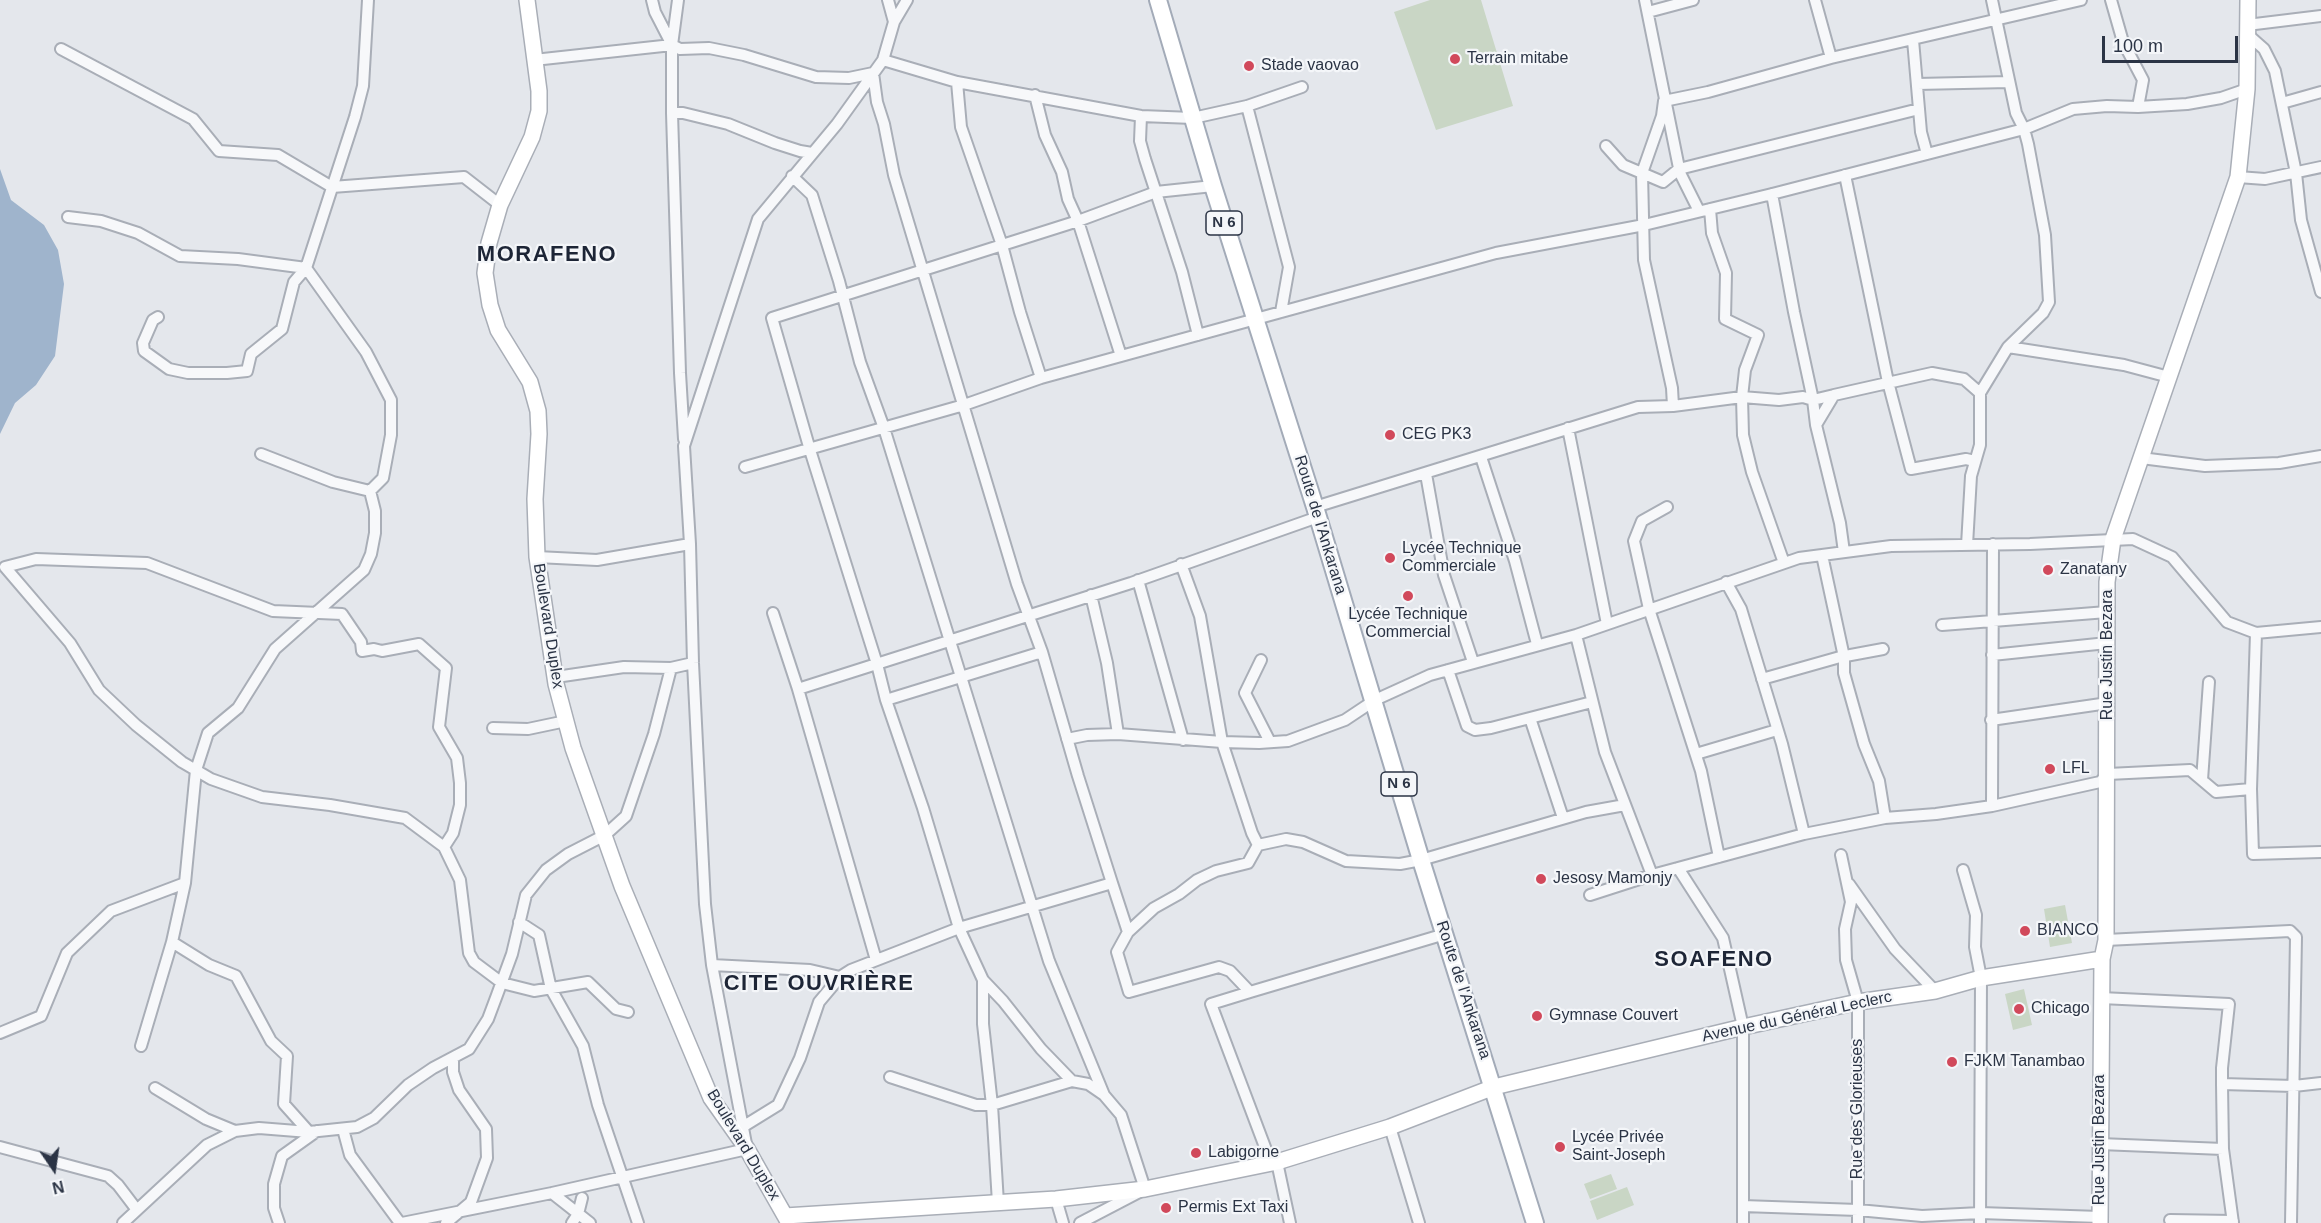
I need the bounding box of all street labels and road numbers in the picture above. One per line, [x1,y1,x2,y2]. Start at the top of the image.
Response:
road number: N 6 [1206,211,1242,235]
street label: Route de l'Ankarana [1290,453,1350,597]
street label: Boulevard Duplex [529,562,567,690]
street label: Rue Justin Bezara [2098,590,2118,720]
road number: N 6 [1381,772,1417,796]
street label: Route de l'Ankarana [1432,918,1494,1062]
street label: Avenue du Général Leclerc [1700,987,1894,1047]
street label: Rue des Glorieuses [1848,1039,1868,1179]
street label: Rue Justin Bezara [2090,1075,2110,1205]
street label: Boulevard Duplex [702,1086,784,1204]

